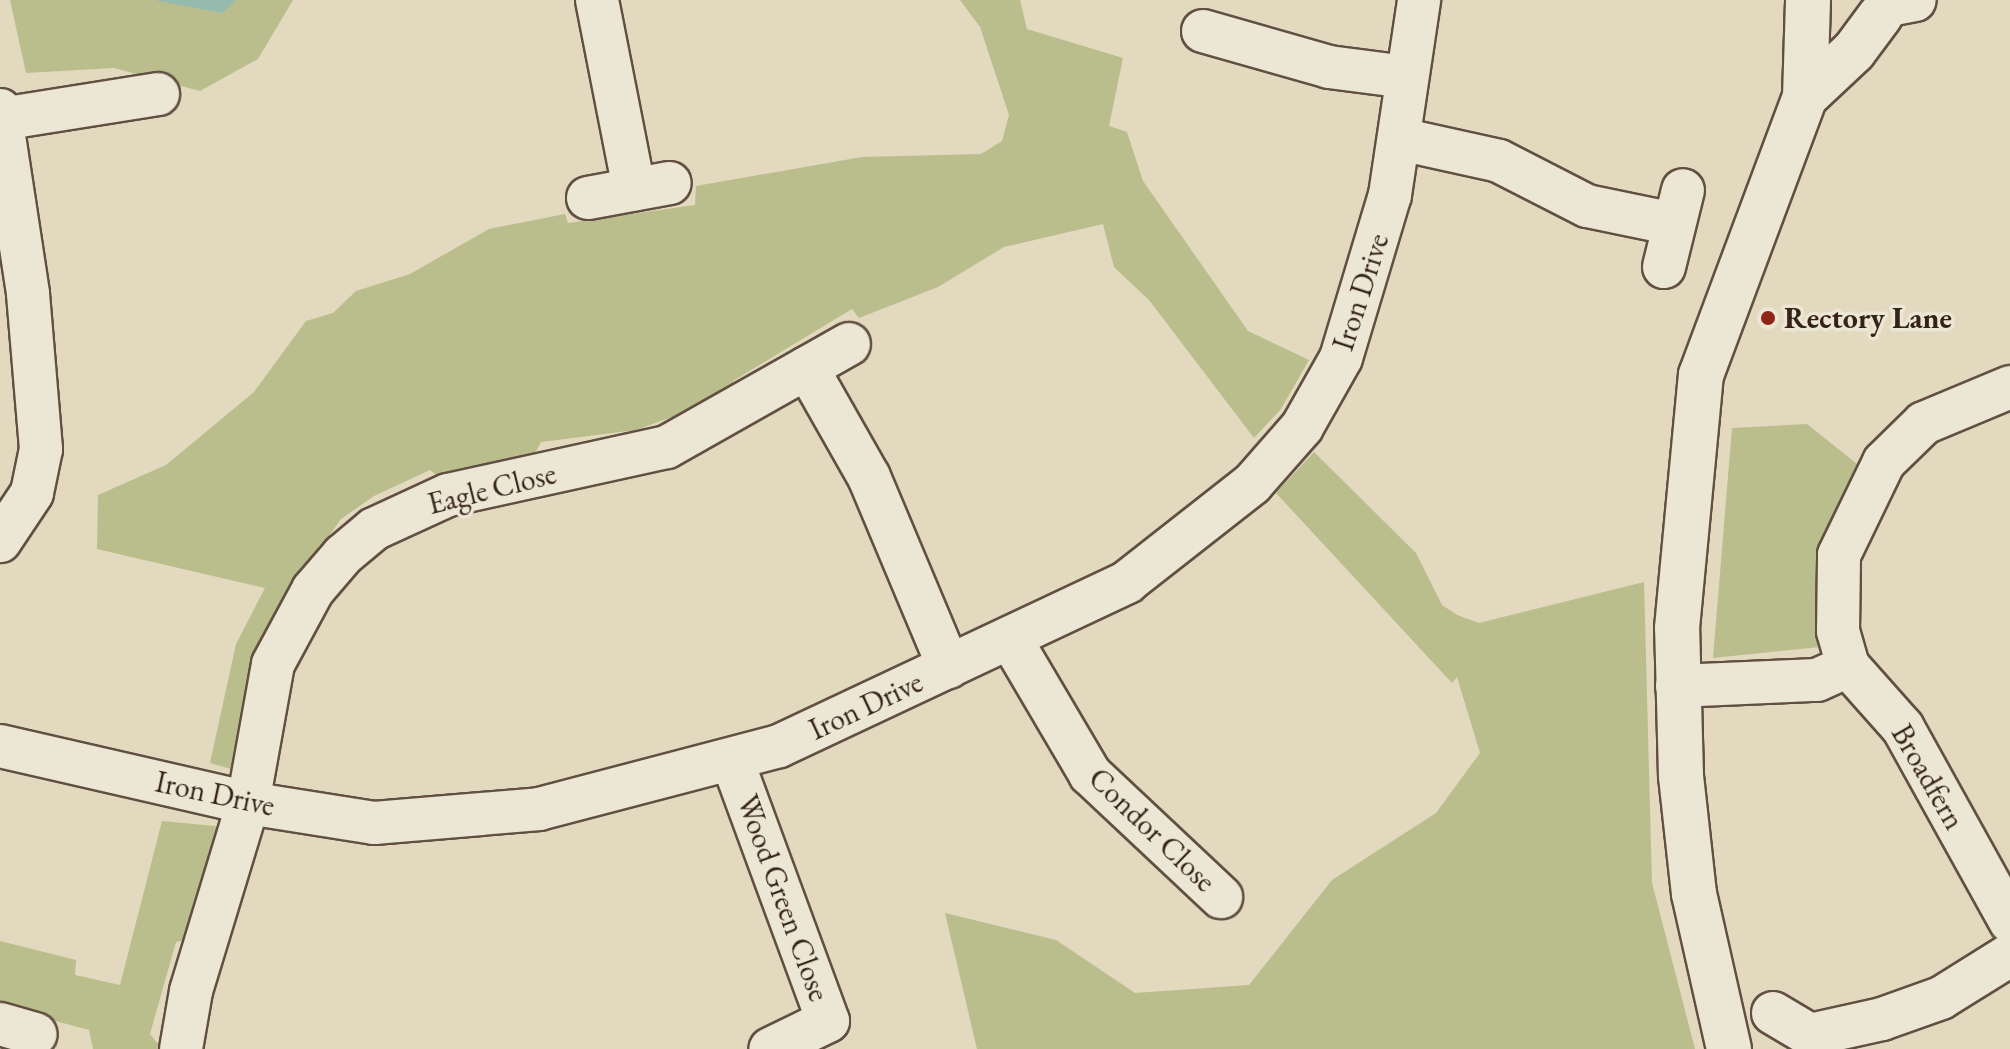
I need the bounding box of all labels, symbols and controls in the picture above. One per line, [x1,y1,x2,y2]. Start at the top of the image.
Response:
street label: Iron Drive [1325,229,1397,355]
place label: Rectory Lane [1784,300,1952,336]
marker: Rectory Lane [1759,309,1777,327]
street label: Eagle Close [424,456,560,522]
street label: Iron Drive [804,664,928,748]
street label: Broadfern [1884,718,1972,836]
street label: Condor Close [1081,761,1223,899]
street label: Iron Drive [152,764,278,824]
street label: Wood Green Close [729,790,837,1006]

